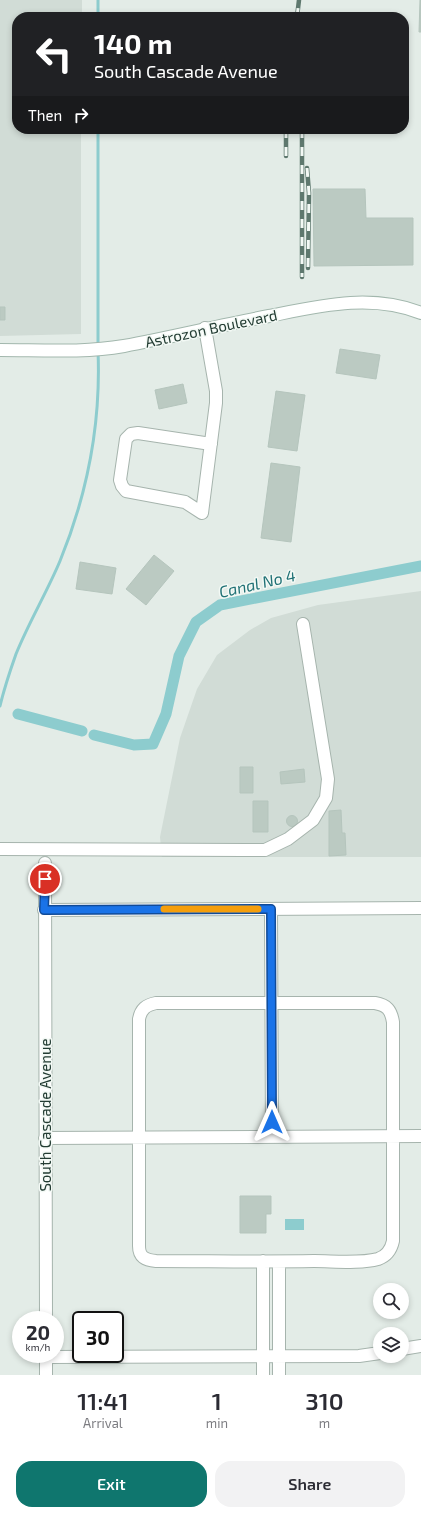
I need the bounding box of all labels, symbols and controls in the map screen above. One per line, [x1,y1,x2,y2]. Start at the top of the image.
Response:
text: 140 m [94,26,172,60]
icon: left [28,28,80,80]
text: South Cascade Avenue [94,60,278,82]
icon: right [70,104,92,126]
text: Then [28,106,62,124]
street label: Astrozon Boulevard [143,305,279,351]
water label: Canal No 4 [217,565,297,601]
pin [28,862,62,896]
icon: arrive [34,868,56,890]
street label: South Cascade Avenue [36,1038,54,1192]
position arrow [251,1101,293,1143]
map controls [373,1283,409,1363]
button: search [373,1283,409,1319]
speed limit sign: 30 [72,1311,124,1363]
text: 20 [26,1320,50,1344]
button: layers [373,1327,409,1363]
text: km/h [26,1341,50,1353]
text: 11:41 [77,1386,128,1415]
text: 1 [212,1386,222,1415]
text: 310 [305,1386,344,1415]
text: Arrival [83,1415,123,1431]
text: min [206,1415,228,1431]
text: m [319,1415,330,1431]
button: Exit [16,1461,207,1507]
button: Share [215,1461,405,1507]

